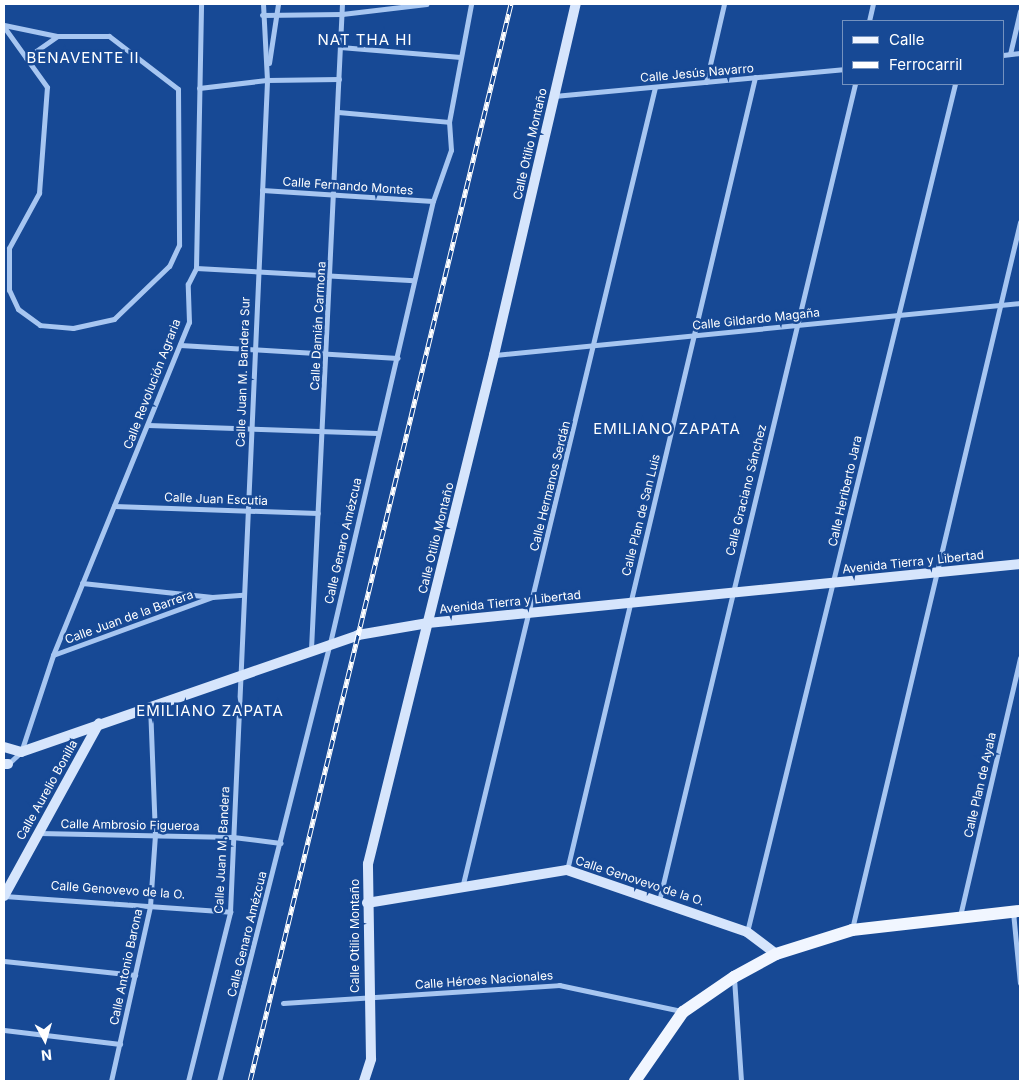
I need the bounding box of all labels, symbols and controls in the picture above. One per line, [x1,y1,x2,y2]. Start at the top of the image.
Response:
legend [842,20,1004,85]
text: Calle [889,30,924,49]
district label: NAT THA HI [316,31,414,49]
district label: BENAVENTE II [25,49,141,67]
text: Ferrocarril [889,55,962,74]
street label: Calle Jesús Navarro [640,61,754,85]
street label: Calle Otilio Montaño [510,87,550,201]
street label: Calle Fernando Montes [282,174,414,198]
street label: Calle Damián Carmona [307,261,329,391]
street label: Calle Juan M. Bandera Sur [233,297,253,447]
street label: Calle Gildardo Magaña [691,305,821,333]
street label: Calle Revolución Agraria [120,317,184,451]
street label: Calle Hermanos Serdán [527,419,573,553]
district label: EMILIANO ZAPATA [591,420,743,438]
street label: Calle Graciano Sánchez [723,423,769,557]
street label: Calle Heriberto Jara [825,434,865,548]
street label: Calle Plan de San Luis [619,453,663,577]
street label: Calle Genaro Amézcua [321,476,365,606]
street label: Calle Otilio Montaño [415,481,457,595]
street label: Calle Juan Escutia [164,490,268,508]
street label: Avenida Tierra y Libertad [841,547,985,577]
street label: Calle Juan de la Barrera [63,587,195,647]
street label: Avenida Tierra y Libertad [438,587,582,617]
district label: EMILIANO ZAPATA [134,702,286,720]
street label: Calle Plan de Ayala [961,731,999,839]
street label: Calle Aurelio Bonilla [13,737,81,843]
street label: Calle Juan M. Bandera [211,786,233,914]
street label: Calle Ambrosio Figueroa [60,817,200,833]
street label: Calle Genovevo de la O. [574,853,706,909]
street label: Calle Genaro Amézcua [224,870,270,998]
street label: Calle Genovevo de la O. [50,878,186,902]
street label: Calle Otilio Montaño [348,879,362,993]
street label: Calle Antonio Barona [107,908,145,1026]
street label: Calle Héroes Nacionales [414,968,554,992]
north arrow [20,1015,70,1065]
text: N [40,1046,53,1064]

